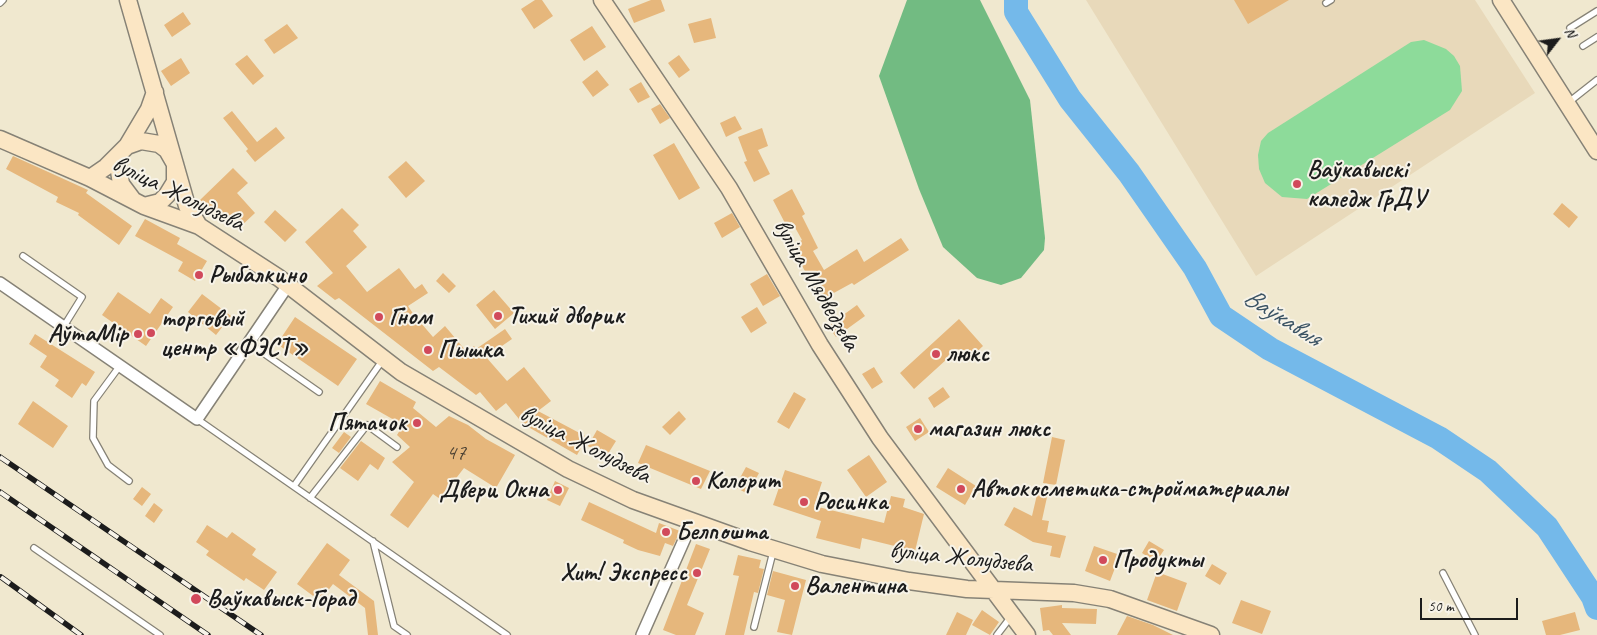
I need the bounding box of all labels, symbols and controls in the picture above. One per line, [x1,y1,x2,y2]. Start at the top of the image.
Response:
north arrow [1532,15,1582,65]
text: N [1561,24,1580,40]
street label: вуліца Жолудзева [107,149,249,239]
place label: Ваўкавыскі каледж ГрДУ [1307,155,1426,214]
marker: Ваўкавыскі каледж ГрДУ [1291,178,1303,190]
street label: вуліца Мядведзева [766,214,866,356]
place label: Рыбалкино [209,260,307,290]
marker: Рыбалкино [193,269,205,281]
water label: Ваўкавыя [1237,282,1327,354]
place label: Тихий дворик [508,301,623,331]
place label: Гном [389,302,432,332]
place label: торговый центр «ФЭСТ» [161,304,308,363]
marker: Тихий дворик [492,310,504,322]
marker: Гном [373,311,385,323]
place label: АўтаМір [48,319,128,349]
marker: торговый центр «ФЭСТ» [145,327,157,339]
marker: АўтаМір [132,328,144,340]
place label: Пышка [438,335,503,365]
place label: люкс [946,339,989,369]
marker: Пышка [422,344,434,356]
marker: люкс [930,348,942,360]
street label: вуліца Жолудзева [514,399,656,491]
place label: Пятачок [328,408,407,438]
place label: магазин люкс [928,414,1050,444]
marker: Пятачок [411,417,423,429]
marker: магазин люкс [912,423,924,435]
house number: 47 [446,440,466,466]
place label: Колорит [706,466,781,496]
place label: Автокосметика-стройматериалы [971,474,1287,504]
place label: Двери Окна [439,475,548,505]
marker: Колорит [690,475,702,487]
marker: Автокосметика-стройматериалы [955,483,967,495]
marker: Двери Окна [552,484,564,496]
place label: Росинка [814,487,887,517]
marker: Росинка [798,496,810,508]
place label: Белпошта [676,517,767,547]
marker: Белпошта [660,526,672,538]
street label: вуліца Жолудзева [888,536,1034,580]
place label: Продукты [1113,545,1203,575]
marker: Продукты [1097,554,1109,566]
place label: Хит! Экспресс [561,558,687,588]
marker: Хит! Экспресс [691,567,703,579]
place label: Валентина [805,571,906,601]
marker: Валентина [789,580,801,592]
place label: Ваўкавыск-Горад [207,584,355,614]
scale bar [1422,588,1520,620]
marker: Ваўкавыск-Горад [189,592,203,606]
text: 50 m [1428,597,1454,616]

